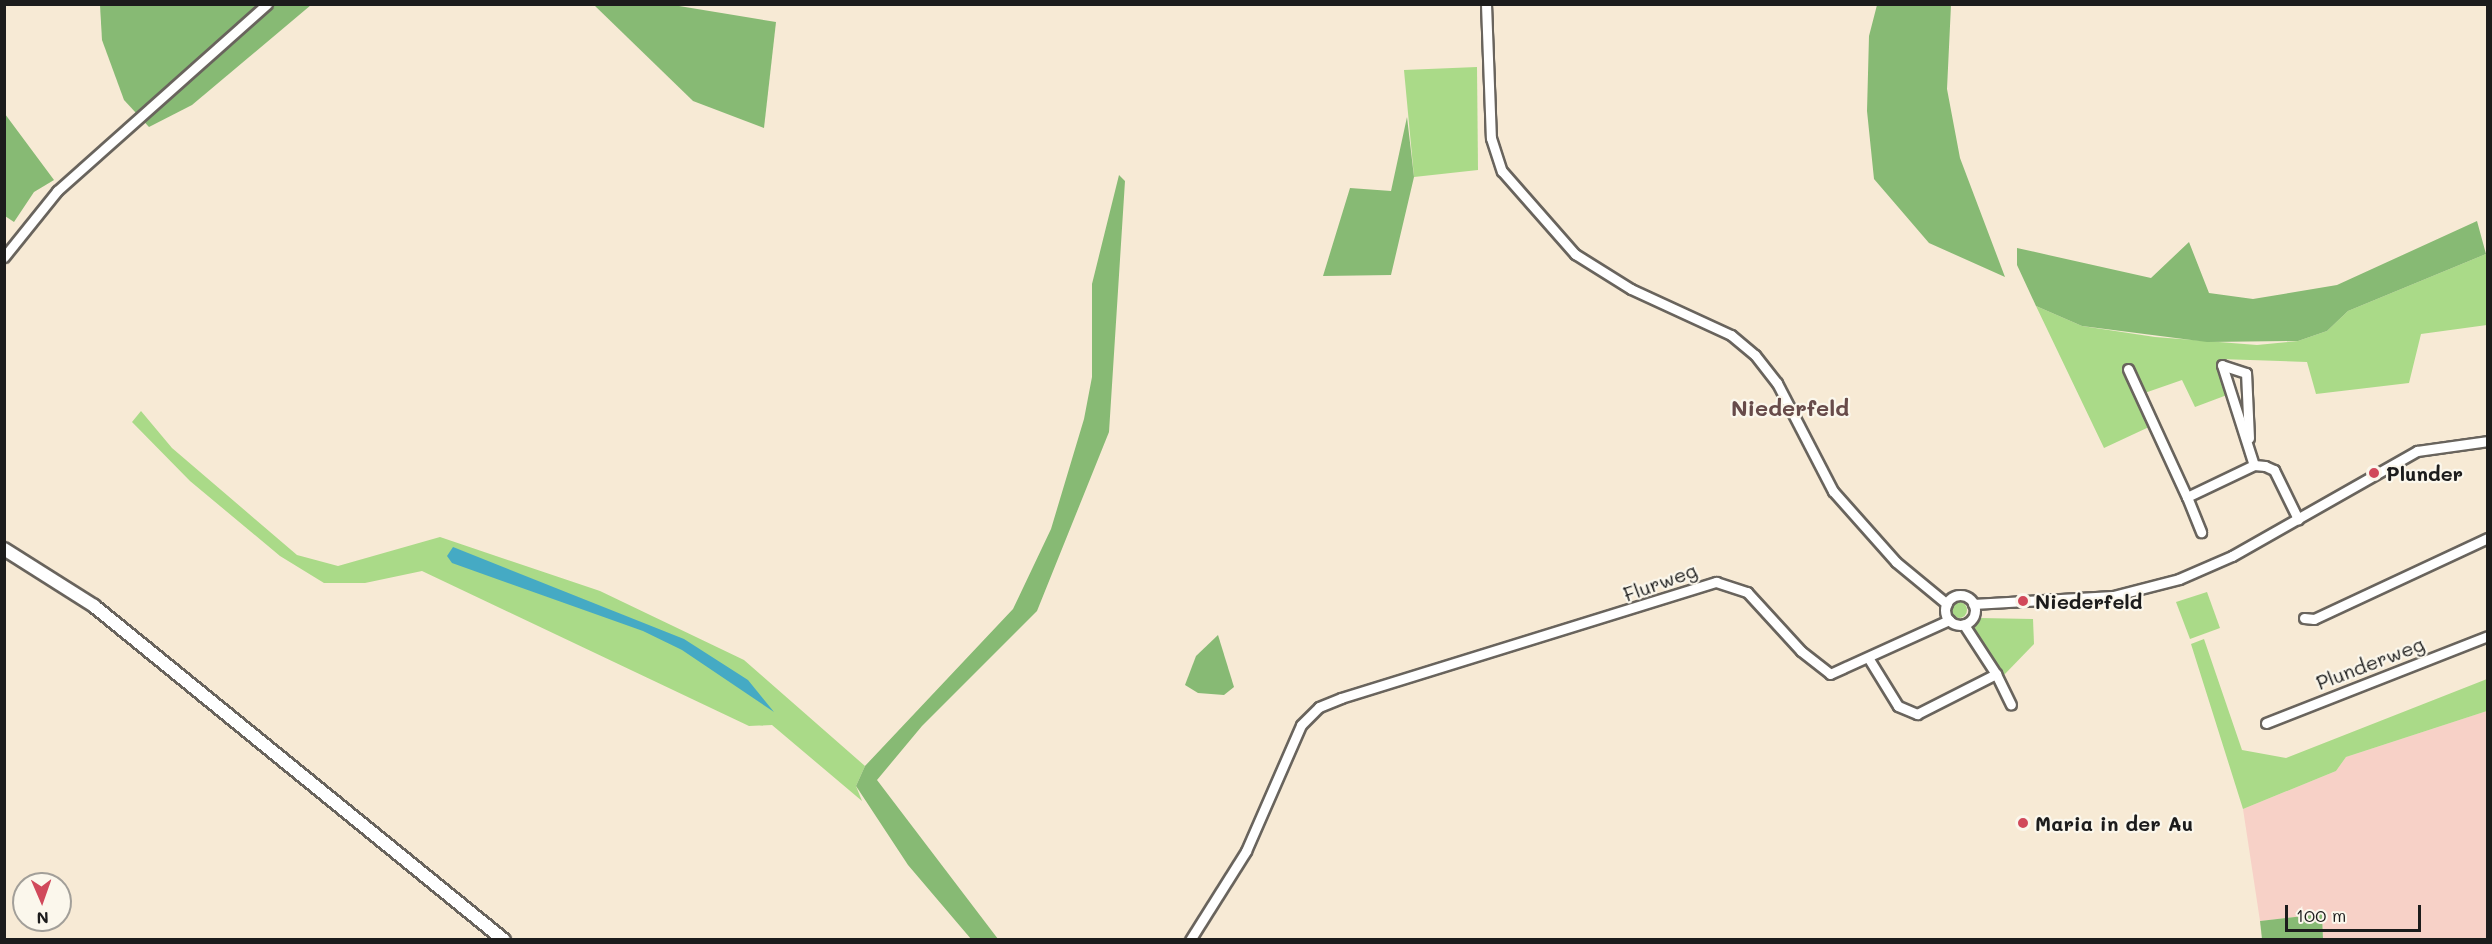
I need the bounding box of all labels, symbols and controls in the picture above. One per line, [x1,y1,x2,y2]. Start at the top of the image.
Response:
district label: Niederfeld [1731,395,1849,421]
place label: Plunder [2386,461,2463,485]
marker: Plunder [2367,466,2381,480]
street label: Flurweg [1620,558,1700,606]
place label: Niederfeld [2035,589,2142,613]
marker: Niederfeld [2016,594,2030,608]
street label: Plunderweg [2313,631,2427,695]
place label: Maria in der Au [2035,811,2193,835]
marker: Maria in der Au [2016,816,2030,830]
north arrow [12,872,72,932]
scale bar [2288,893,2424,931]
text: 100 m [2296,903,2346,927]
text: N [36,908,49,929]

